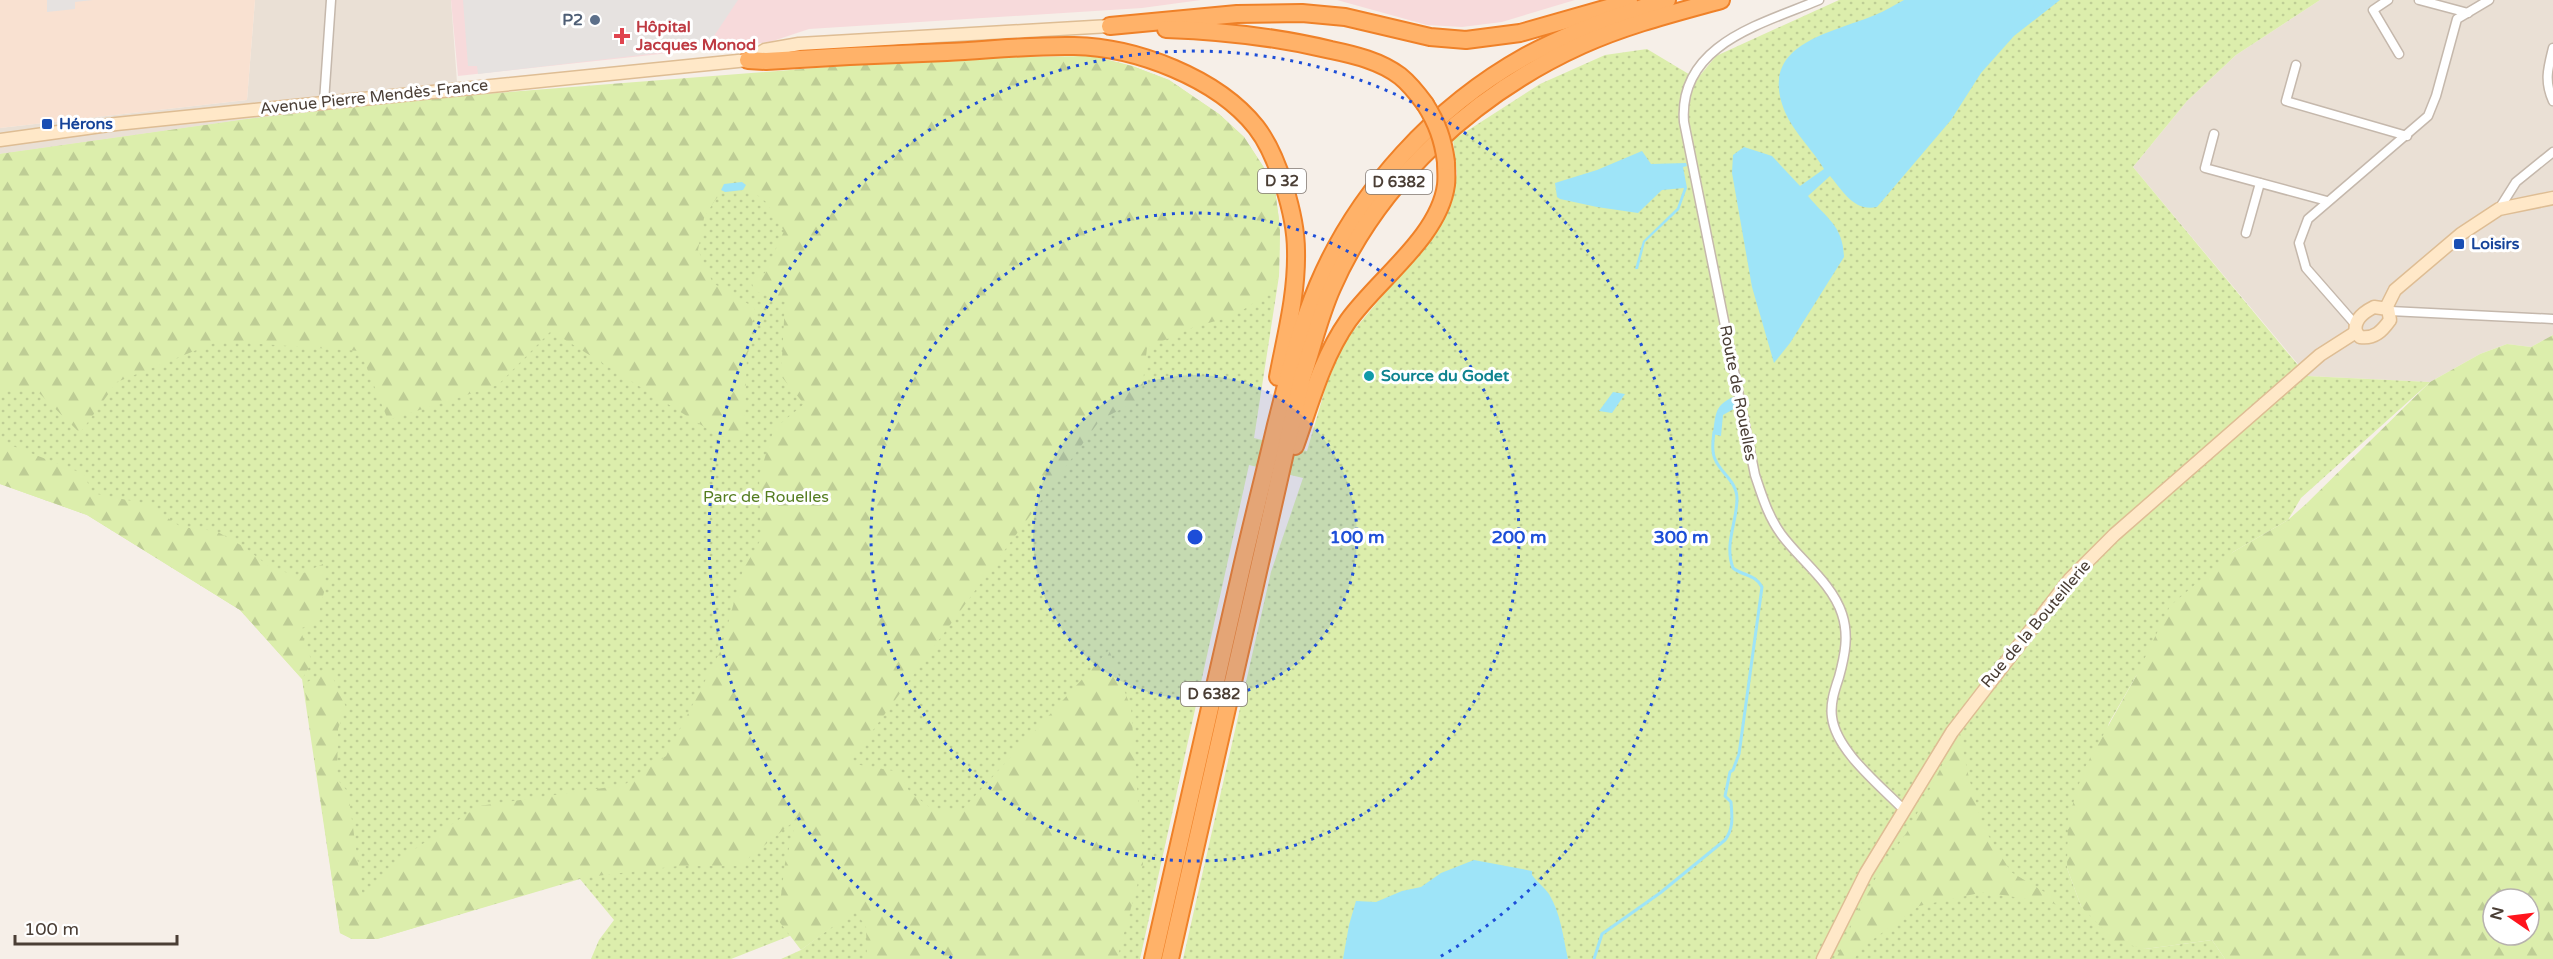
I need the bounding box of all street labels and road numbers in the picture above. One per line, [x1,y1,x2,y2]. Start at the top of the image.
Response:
street label: Avenue Pierre Mendès-France [259,75,489,119]
road number: D 32 [1258,169,1306,193]
road number: D 6382 [1366,170,1432,194]
street label: Route de Rouelles [1715,323,1761,463]
street label: Rue de la Bouteillerie [1977,556,2095,692]
road number: D 6382 [1181,682,1247,706]

